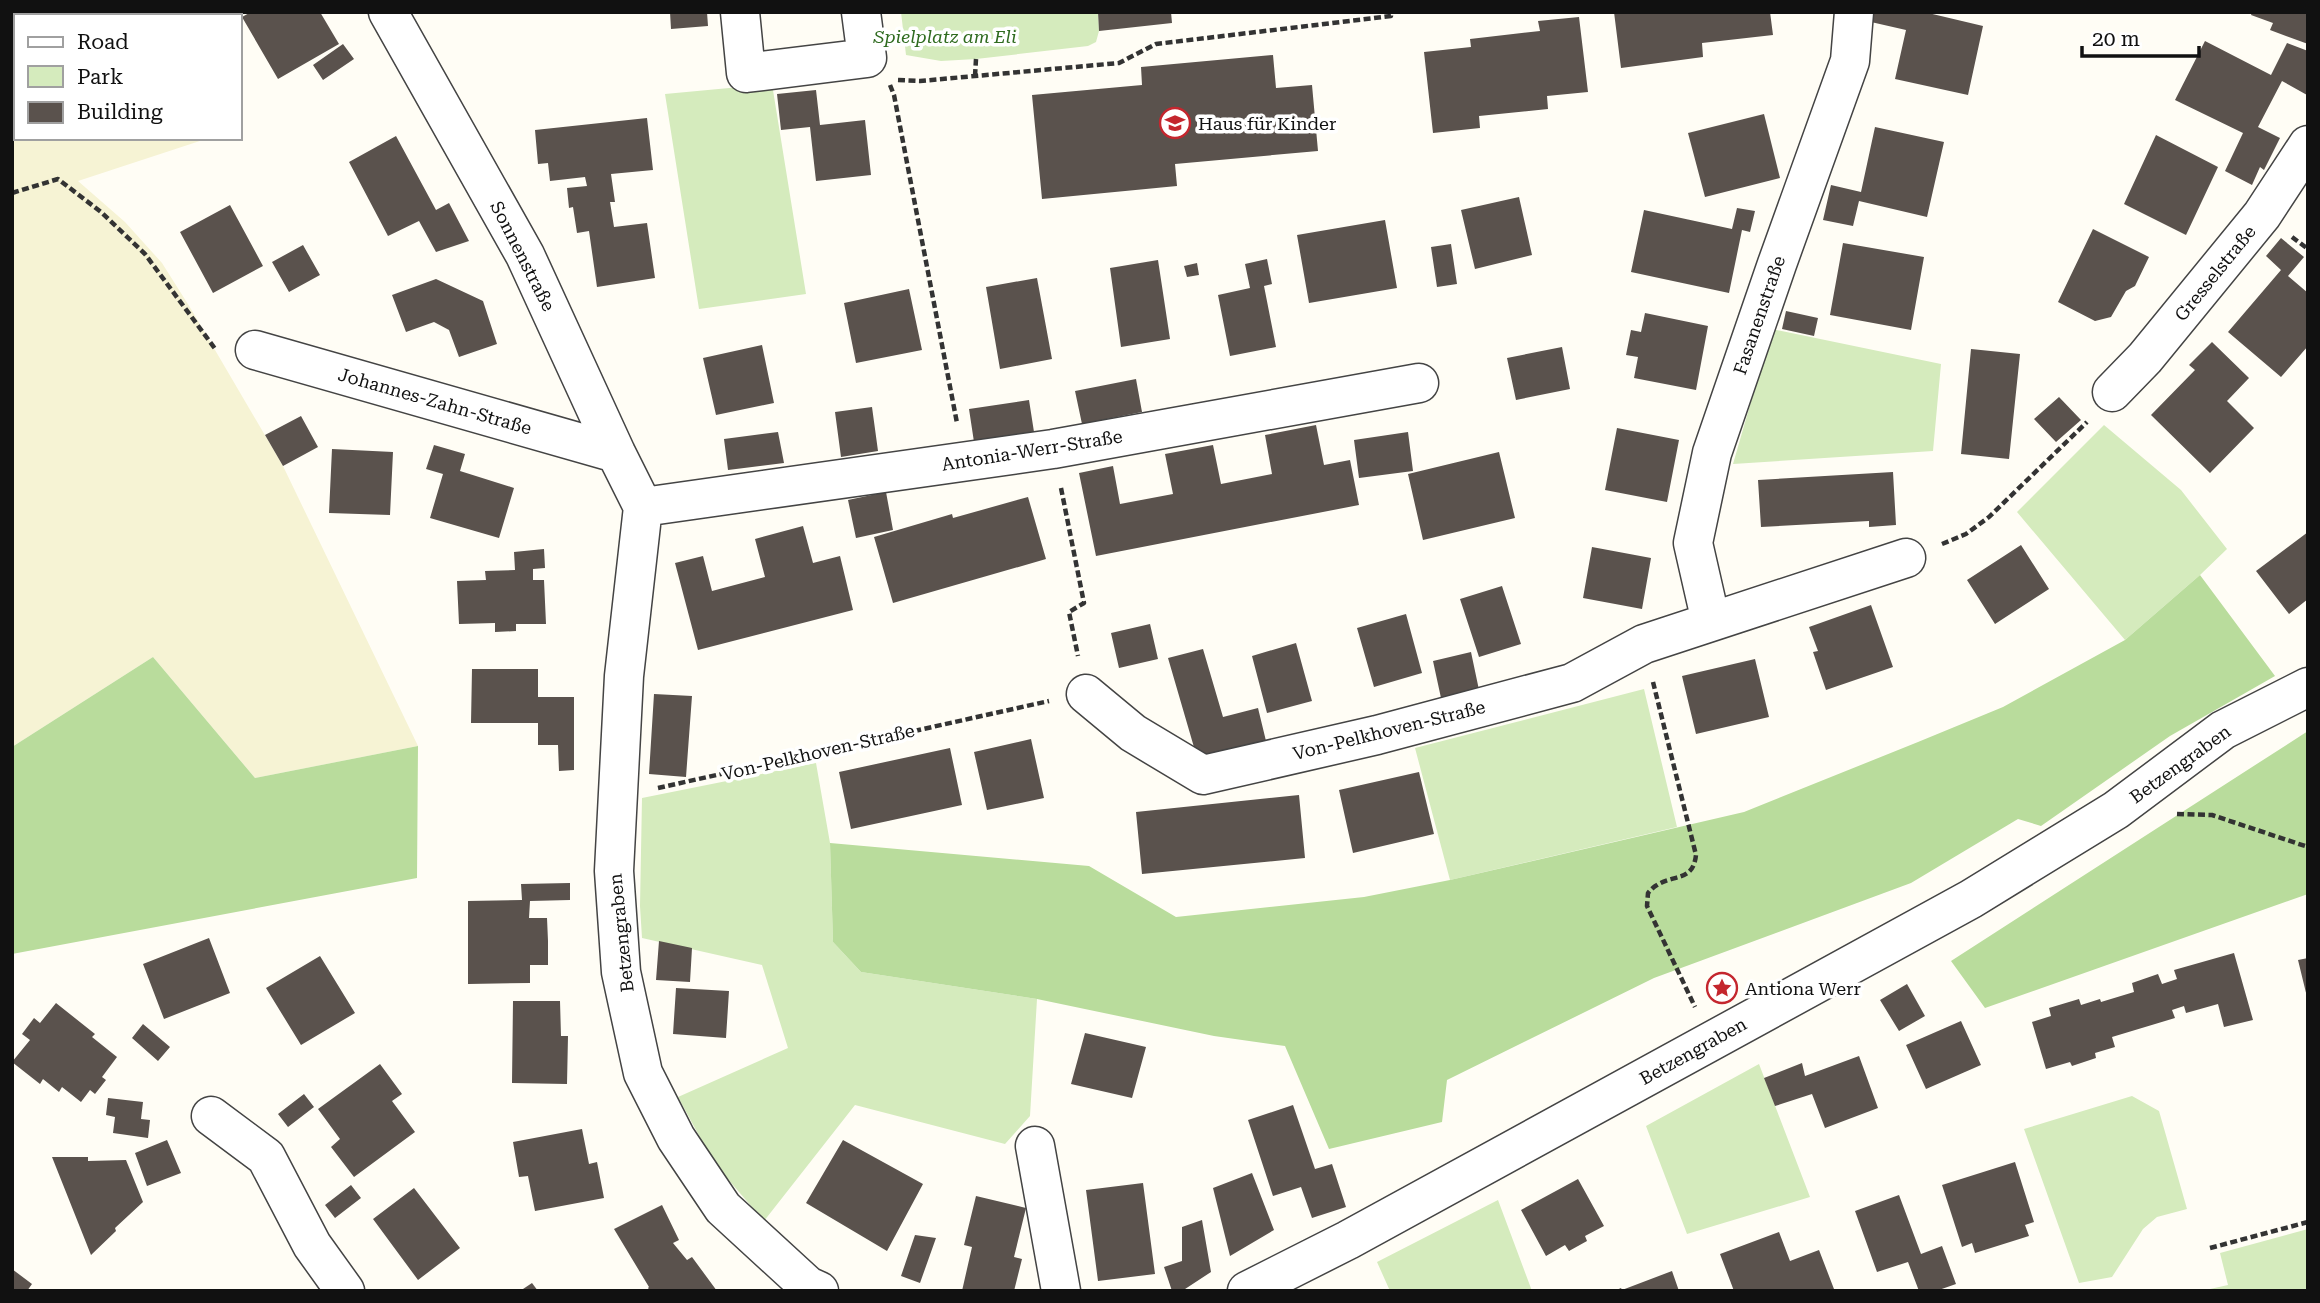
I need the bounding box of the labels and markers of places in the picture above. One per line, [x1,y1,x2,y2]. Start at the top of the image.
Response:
school or university icon: Haus für Kinder [1158,106,1192,140]
place label: Haus für Kinder [1198,113,1336,134]
place icon: Antiona Werr [1705,971,1739,1005]
place label: Antiona Werr [1745,978,1861,999]

